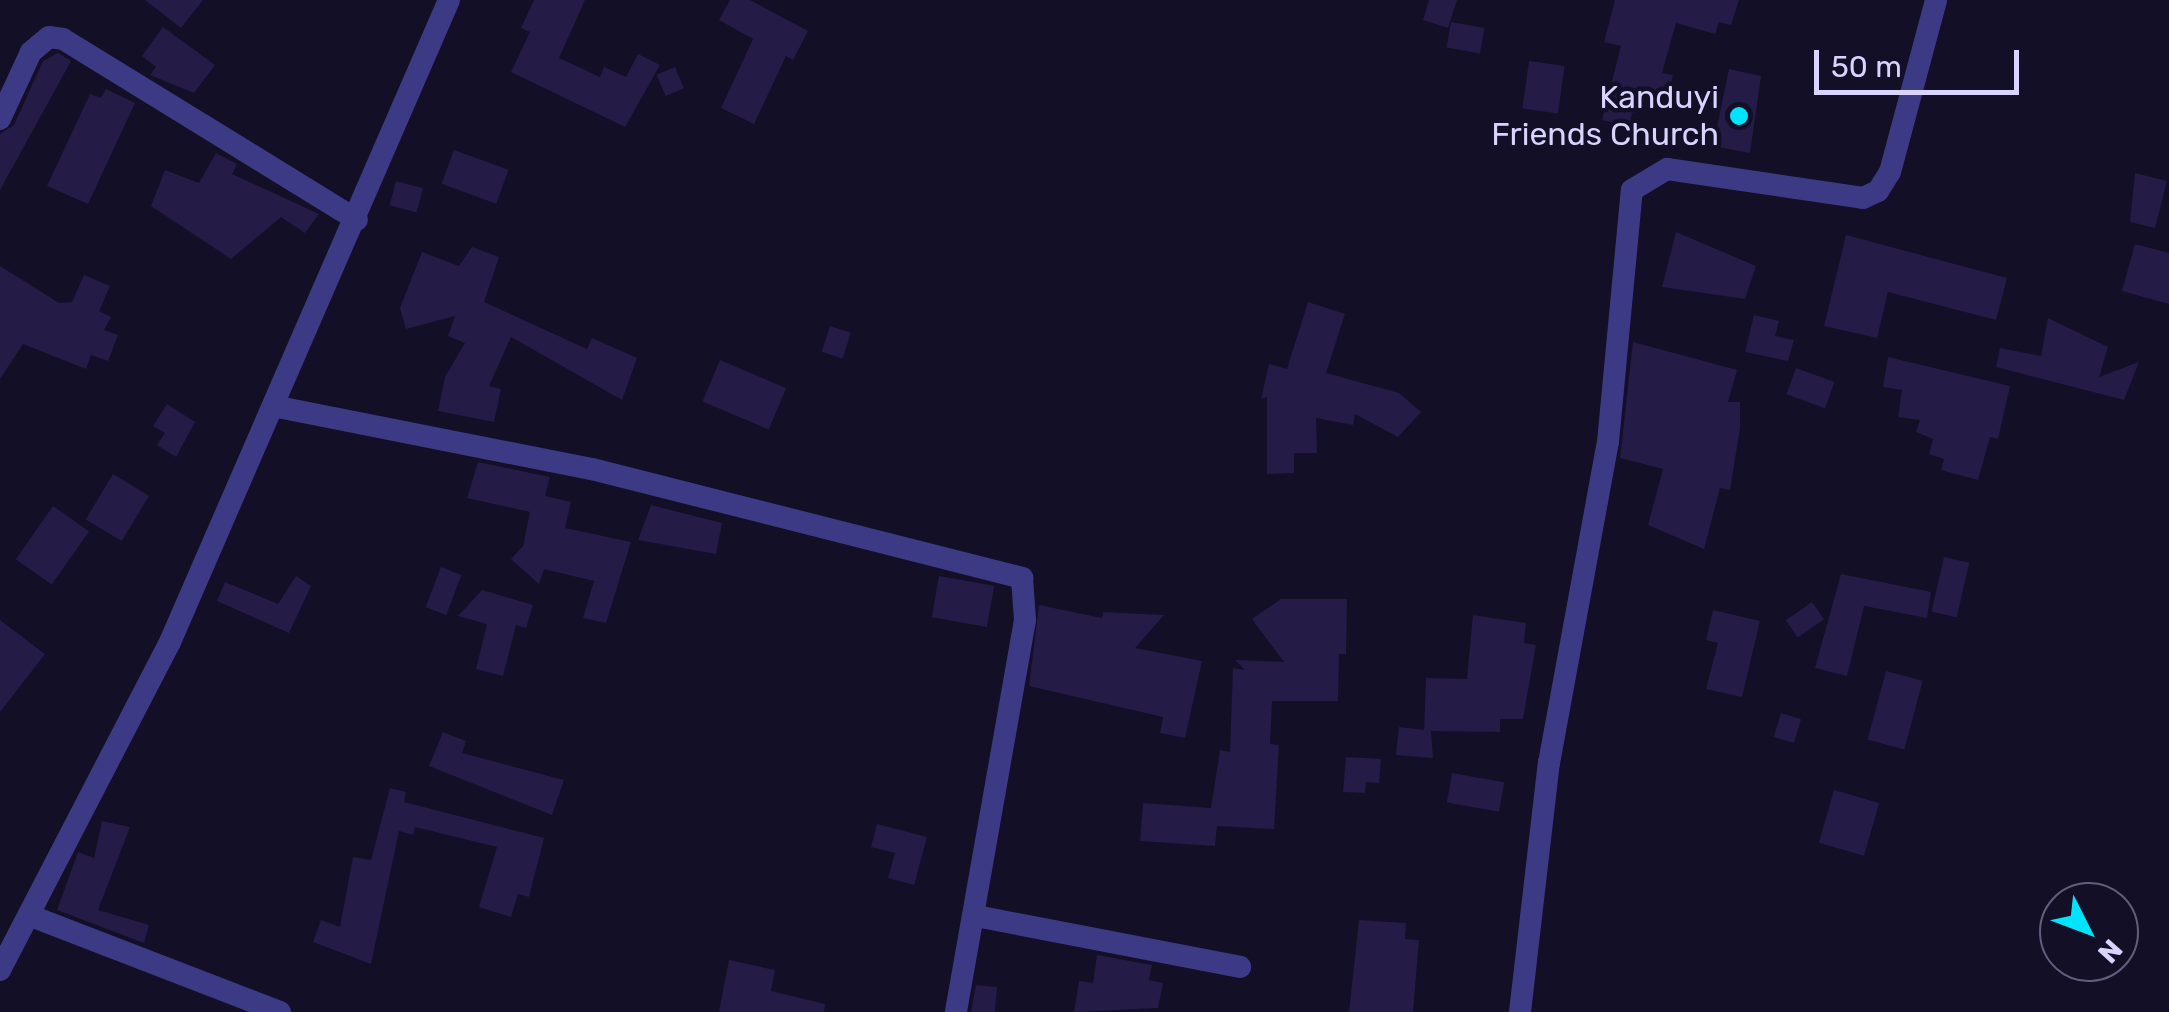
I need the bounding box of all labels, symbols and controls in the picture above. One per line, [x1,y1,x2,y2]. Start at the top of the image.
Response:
scale bar [1819,30,2024,92]
text: 50 m [1831,49,1902,85]
place label: Kanduyi Friends Church [1491,79,1719,154]
marker: Kanduyi Friends Church [1728,105,1750,127]
north arrow [2039,882,2139,982]
text: N [2091,933,2129,970]

